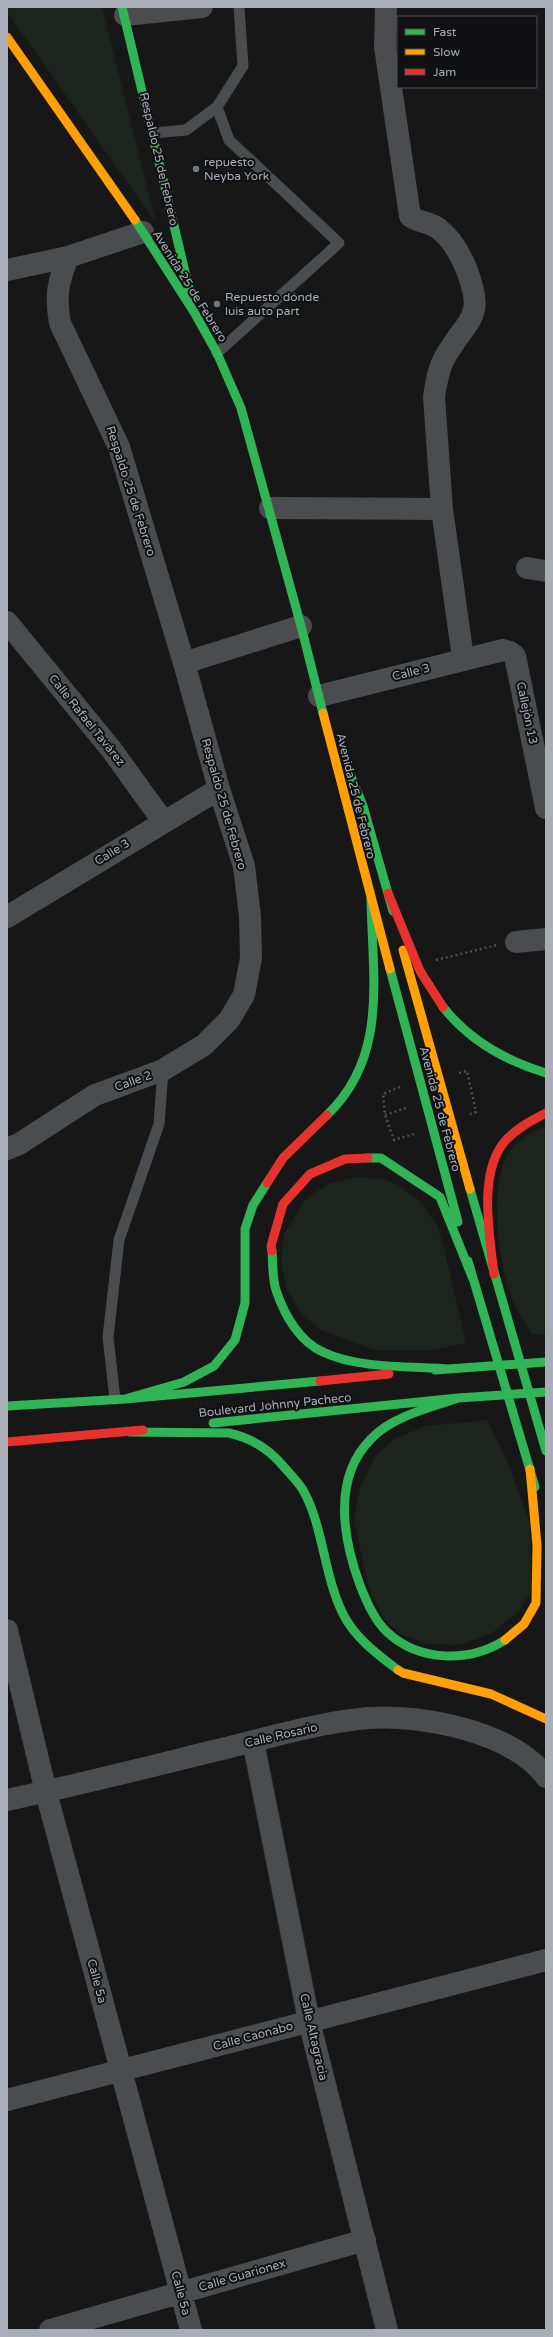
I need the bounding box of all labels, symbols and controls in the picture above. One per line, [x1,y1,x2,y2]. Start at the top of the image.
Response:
legend [397,16,537,88]
text: Fast [433,25,457,39]
text: Slow [433,45,460,59]
text: Jam [433,65,456,79]
street label: Respaldo 25 de Febrero [137,91,181,227]
place label: repuesto Neyba York [204,155,270,183]
marker: repuesto Neyba York [191,164,201,174]
street label: Avenida 25 de Febrero [150,228,230,344]
place label: Repuesto dónde luis auto part [225,290,319,318]
marker: Repuesto dónde luis auto part [212,299,222,309]
street label: Respaldo 25 de Febrero [103,424,159,558]
street label: Calle 3 [391,661,431,683]
street label: Calle Rafael Tavárez [46,672,128,768]
street label: Callejón 13 [514,680,540,746]
street label: Avenida 25 de Febrero [334,732,378,860]
street label: Respaldo 25 de Febrero [199,737,249,871]
street label: Calle 3 [92,836,132,868]
street label: Avenida 25 de Febrero [417,1045,463,1173]
street label: Calle 2 [113,1068,153,1094]
street label: Boulevard Johnny Pacheco [198,1390,352,1420]
street label: Calle Rosario [243,1720,319,1750]
street label: Calle 5a [84,1957,110,2005]
street label: Calle Altagracia [297,1992,331,2082]
street label: Calle Caonabo [211,2019,295,2053]
street label: Calle Guarionex [197,2256,287,2294]
street label: Calle 5a [168,2269,194,2317]

